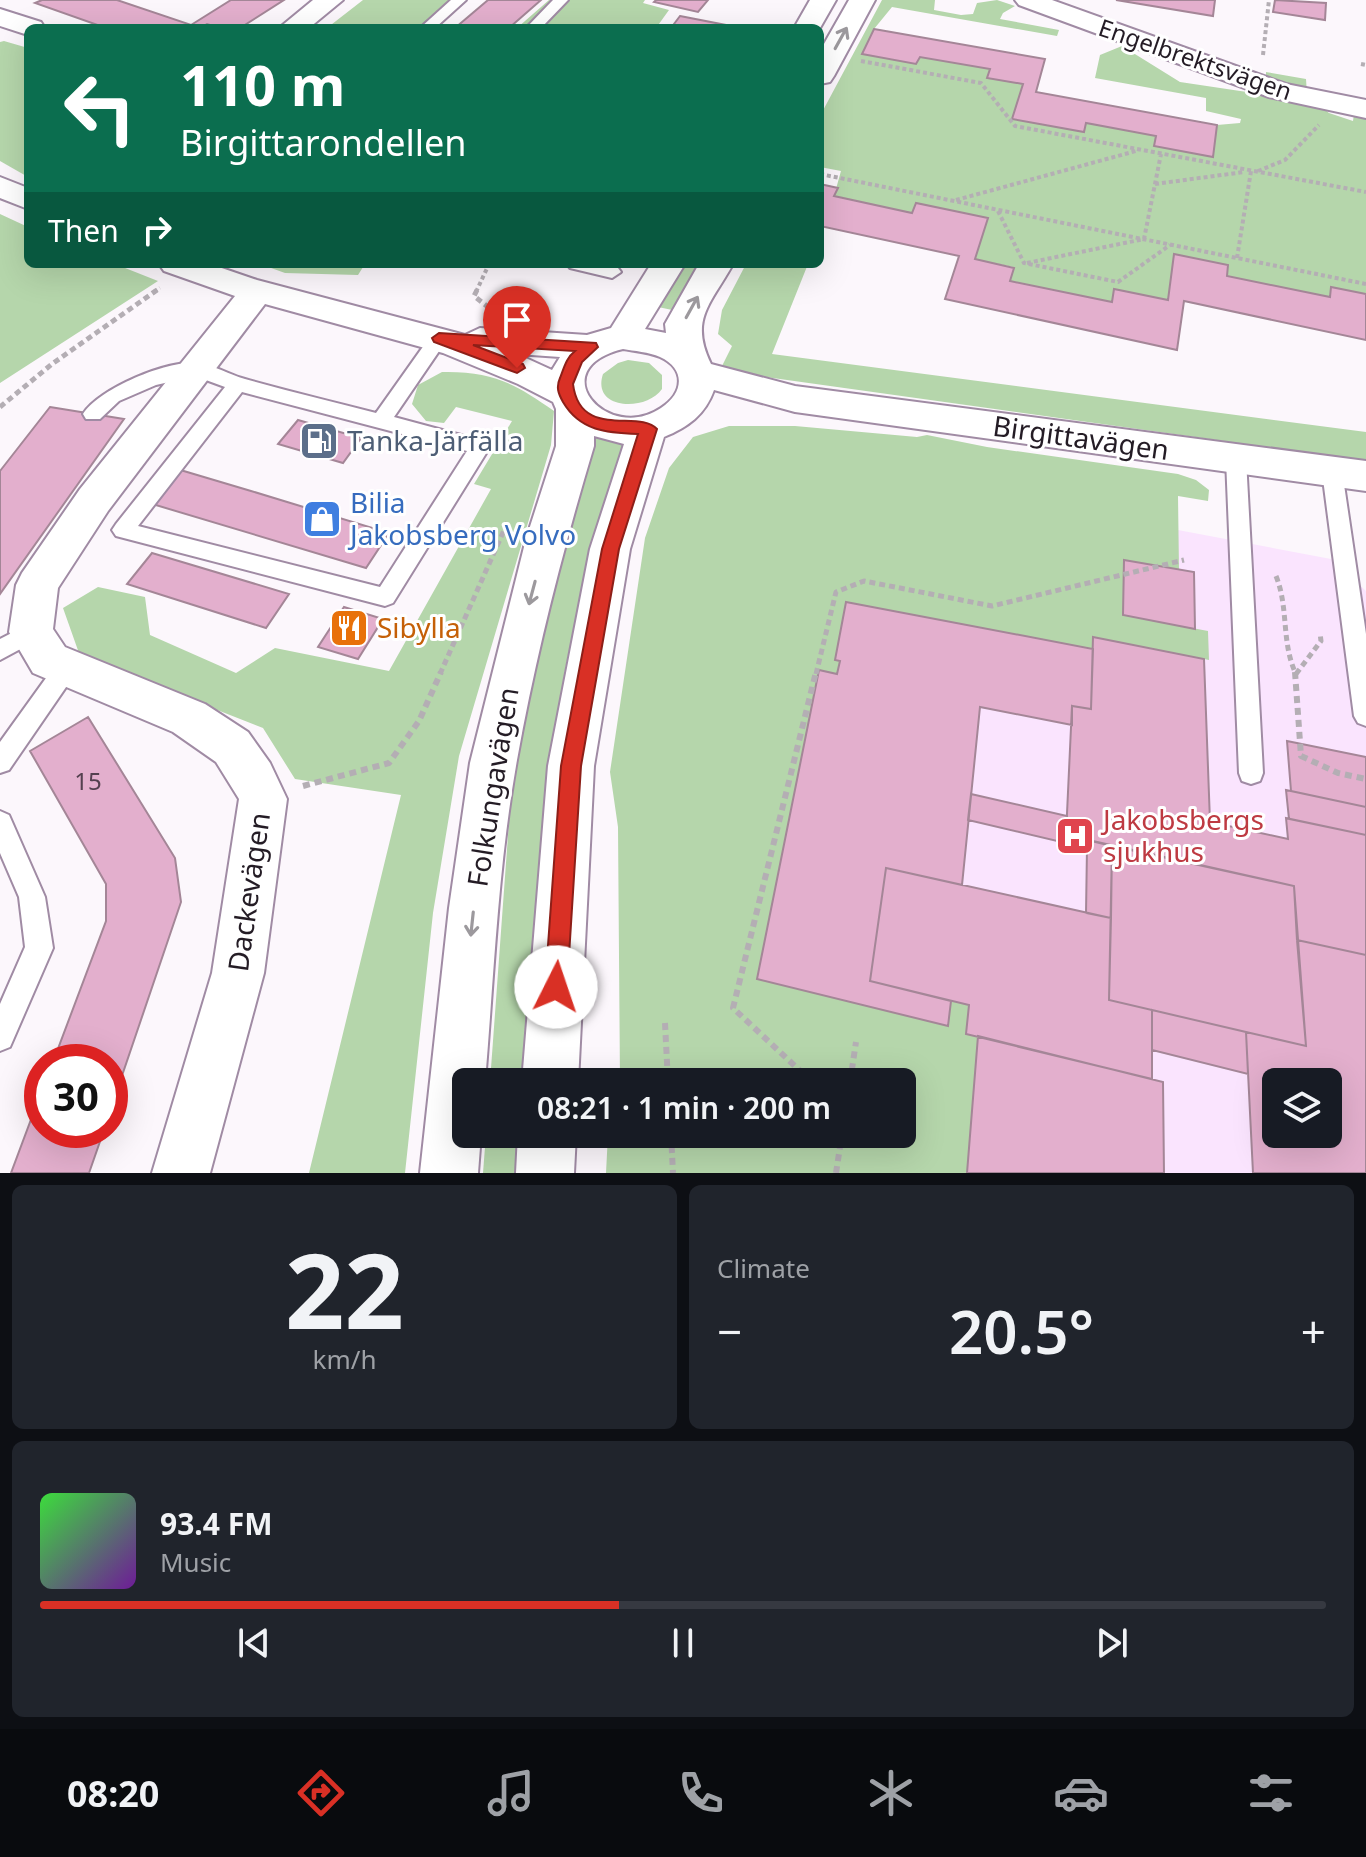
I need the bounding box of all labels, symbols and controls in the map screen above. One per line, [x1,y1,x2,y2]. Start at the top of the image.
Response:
street label: Engelbrektsvägen [1095,10,1296,107]
one-way arrow [833,27,849,50]
text: 110 m [180,46,345,122]
icon: left [48,56,152,160]
text: Birgittarondellen [180,118,467,167]
icon: right [135,208,179,252]
text: Then [48,210,119,251]
pin [483,286,551,368]
one-way arrow [685,296,700,320]
icon: arrive [495,298,539,342]
street label: Birgittavägen [991,406,1172,468]
fuel station icon: Tanka-Järfälla [298,420,340,462]
place label: Tanka-Järfälla [347,421,523,459]
place label: Bilia Jakobsberg Volvo [347,483,576,553]
shop icon: Bilia Jakobsberg Volvo [301,498,343,540]
one-way arrow [524,579,539,605]
restaurant icon: Sibylla [328,607,370,649]
place label: Sibylla [377,608,461,646]
street label: Folkungavägen [457,684,527,889]
house number: 15 [74,764,102,797]
place label: Jakobsbergs sjukhus [1100,800,1264,870]
street label: Dackevägen [218,810,278,974]
hospital icon: Jakobsbergs sjukhus [1054,815,1096,857]
one-way arrow [465,910,480,937]
position arrow [514,945,598,1029]
speed limit sign: 30 [24,1044,128,1148]
map controls [1262,1068,1342,1148]
button: layers [1262,1068,1342,1148]
text: 08:21 · 1 min · 200 m [537,1087,831,1128]
text: 22 [285,1218,404,1359]
text: Climate [717,1250,810,1286]
text: 20.5° [949,1290,1094,1372]
text: − [717,1301,742,1361]
text: + [1301,1301,1326,1361]
text: km/h [313,1341,376,1377]
text: 93.4 FM [160,1503,272,1544]
text: Music [160,1544,231,1580]
icon: previous [232,1621,276,1665]
icon: pause [661,1621,705,1665]
icon: next [1090,1621,1134,1665]
icon: directions [293,1765,349,1821]
icon: music [483,1765,539,1821]
icon: phone [673,1765,729,1821]
icon: climate [863,1765,919,1821]
icon: car [1053,1765,1109,1821]
icon: filters [1243,1765,1299,1821]
text: 08:20 [67,1769,159,1818]

